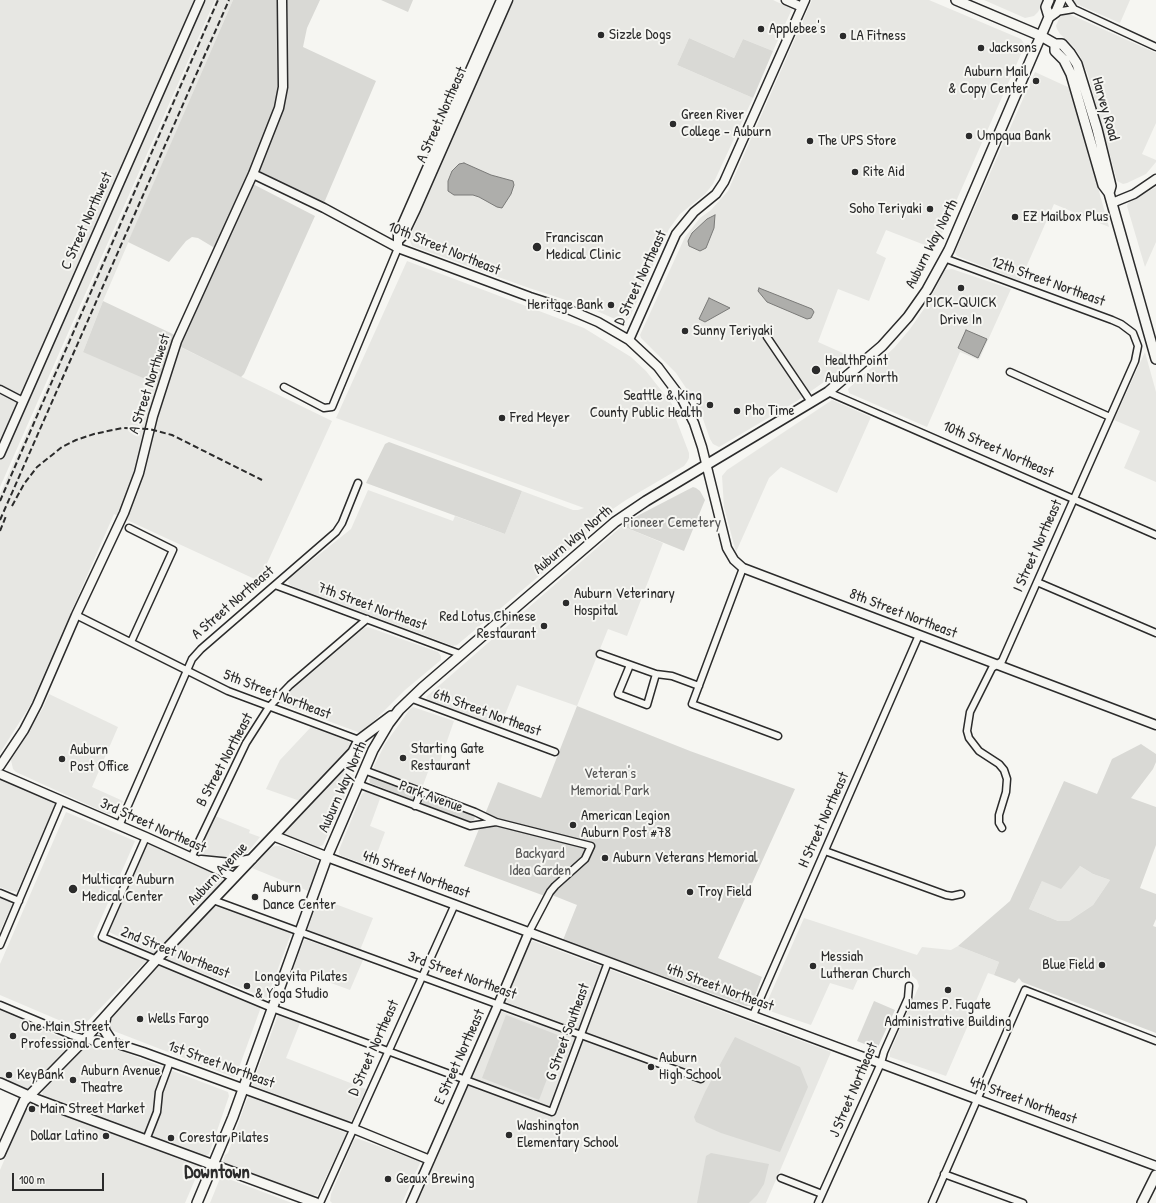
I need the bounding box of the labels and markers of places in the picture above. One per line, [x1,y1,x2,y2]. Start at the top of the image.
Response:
place label: Applebee's [769,20,825,38]
marker: Applebee's [756,24,766,34]
place label: Sizzle Dogs [609,26,671,44]
place label: LA Fitness [851,27,906,45]
marker: Sizzle Dogs [596,30,606,40]
marker: LA Fitness [838,31,848,41]
place label: Jacksons [989,39,1037,57]
marker: Jacksons [976,43,986,53]
place label: Auburn Mail & Copy Center [948,63,1028,98]
marker: Auburn Mail & Copy Center [1031,76,1041,86]
place label: Green River College - Auburn [681,106,771,141]
marker: Green River College - Auburn [668,119,678,129]
place label: Umpqua Bank [977,127,1051,145]
marker: Umpqua Bank [964,131,974,141]
place label: The UPS Store [818,132,896,150]
marker: The UPS Store [805,136,815,146]
place label: Rite Aid [863,163,904,181]
marker: Rite Aid [850,167,860,177]
place label: Soho Teriyaki [849,200,922,218]
marker: Soho Teriyaki [925,204,935,214]
place label: EZ Mailbox Plus [1023,208,1108,226]
marker: EZ Mailbox Plus [1010,212,1020,222]
place label: Franciscan Medical Clinic [546,229,621,264]
marker: Franciscan Medical Clinic [531,241,543,253]
marker: PICK-QUICK Drive In [956,283,966,293]
place label: PICK-QUICK Drive In [926,294,996,329]
place label: Heritage Bank [527,296,603,314]
marker: Heritage Bank [606,300,616,310]
place label: Sunny Teriyaki [693,322,773,340]
marker: Sunny Teriyaki [680,326,690,336]
place label: HealthPoint Auburn North [825,352,898,387]
marker: HealthPoint Auburn North [810,364,822,376]
place label: Seattle & King County Public Health [590,387,702,422]
marker: Seattle & King County Public Health [705,400,715,410]
place label: Pho Time [745,402,795,420]
marker: Pho Time [732,406,742,416]
place label: Fred Meyer [510,409,570,427]
marker: Fred Meyer [497,413,507,423]
place label: Auburn Veterinary Hospital [574,585,675,620]
marker: Auburn Veterinary Hospital [561,598,571,608]
place label: Red Lotus Chinese Restaurant [440,608,536,643]
marker: Red Lotus Chinese Restaurant [539,621,549,631]
place label: Starting Gate Restaurant [411,740,484,775]
place label: Auburn Post Office [70,741,129,776]
marker: Starting Gate Restaurant [398,753,408,763]
marker: Auburn Post Office [57,754,67,764]
place label: American Legion Auburn Post #78 [581,807,671,842]
marker: American Legion Auburn Post #78 [568,820,578,830]
place label: Auburn Veterans Memorial [613,849,758,867]
marker: Auburn Veterans Memorial [600,853,610,863]
place label: Multicare Auburn Medical Center [82,871,174,906]
place label: Auburn Dance Center [263,879,336,914]
marker: Multicare Auburn Medical Center [67,883,79,895]
place label: Troy Field [698,883,751,901]
marker: Troy Field [685,887,695,897]
marker: Auburn Dance Center [250,892,260,902]
place label: Messiah Lutheran Church [821,948,910,983]
place label: Blue Field [1042,956,1094,974]
marker: Blue Field [1097,960,1107,970]
marker: Messiah Lutheran Church [808,961,818,971]
place label: Longevita Pilates & Yoga Studio [255,968,347,1003]
marker: Longevita Pilates & Yoga Studio [242,981,252,991]
marker: James P. Fugate Administrative Building [943,985,953,995]
place label: James P. Fugate Administrative Building [884,996,1012,1031]
place label: Wells Fargo [148,1010,209,1028]
marker: Wells Fargo [135,1014,145,1024]
place label: One Main Street Professional Center [21,1018,130,1053]
marker: One Main Street Professional Center [8,1031,18,1041]
place label: Auburn High School [659,1049,721,1084]
place label: Auburn Avenue Theatre [81,1062,161,1097]
marker: Auburn High School [646,1062,656,1072]
place label: KeyBank [17,1066,64,1084]
marker: KeyBank [4,1070,14,1080]
marker: Auburn Avenue Theatre [68,1075,78,1085]
place label: Main Street Market [40,1100,145,1118]
marker: Main Street Market [27,1104,37,1114]
place label: Washington Elementary School [517,1117,618,1152]
place label: Dollar Latino [30,1127,98,1145]
place label: Corestar Pilates [179,1129,268,1147]
marker: Washington Elementary School [504,1130,514,1140]
marker: Dollar Latino [101,1131,111,1141]
marker: Corestar Pilates [166,1133,176,1143]
place label: Geaux Brewing [396,1170,474,1188]
marker: Geaux Brewing [383,1174,393,1184]

